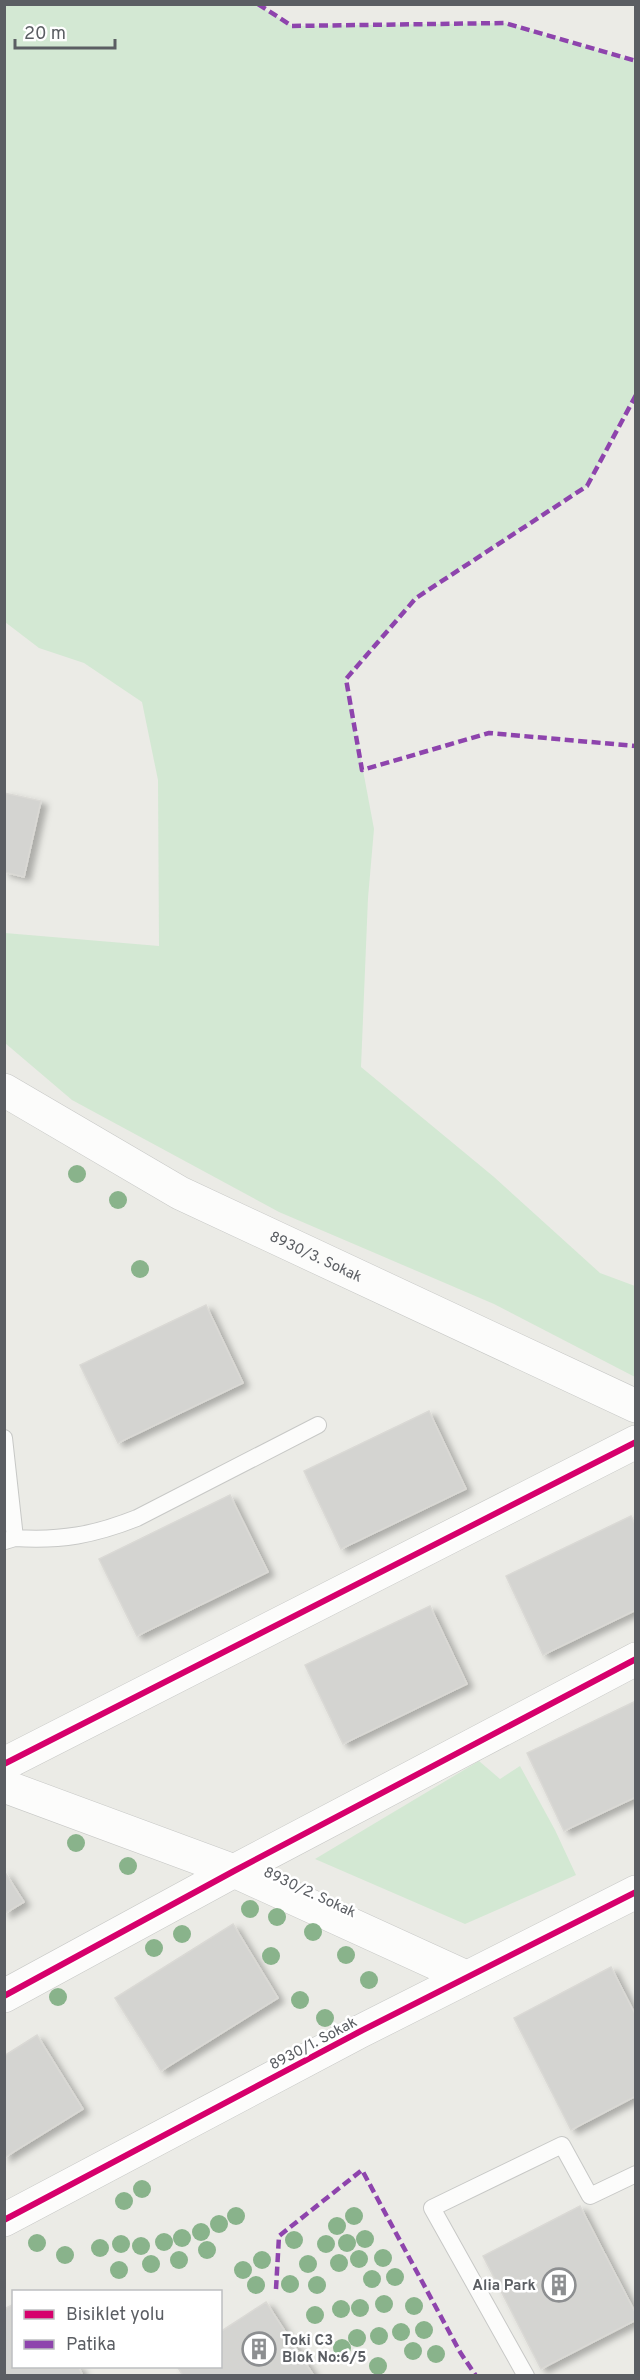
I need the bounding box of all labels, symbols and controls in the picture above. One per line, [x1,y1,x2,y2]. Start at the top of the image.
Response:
scale bar [15,12,116,50]
text: 20 m [24,23,66,46]
street label: 8930/3. Sokak [266,1228,365,1288]
street label: 8930/2. Sokak [260,1864,359,1923]
street label: 8930/1. Sokak [267,2013,361,2075]
building icon: Alia Park [541,2267,577,2303]
place label: Alia Park [472,2277,536,2296]
legend [12,2290,222,2368]
text: Bisiklet yolu [66,2304,165,2327]
building icon: Toki C3 Blok No:6/5 [241,2331,277,2367]
place label: Toki C3 Blok No:6/5 [282,2332,366,2368]
text: Patika [66,2334,116,2357]

